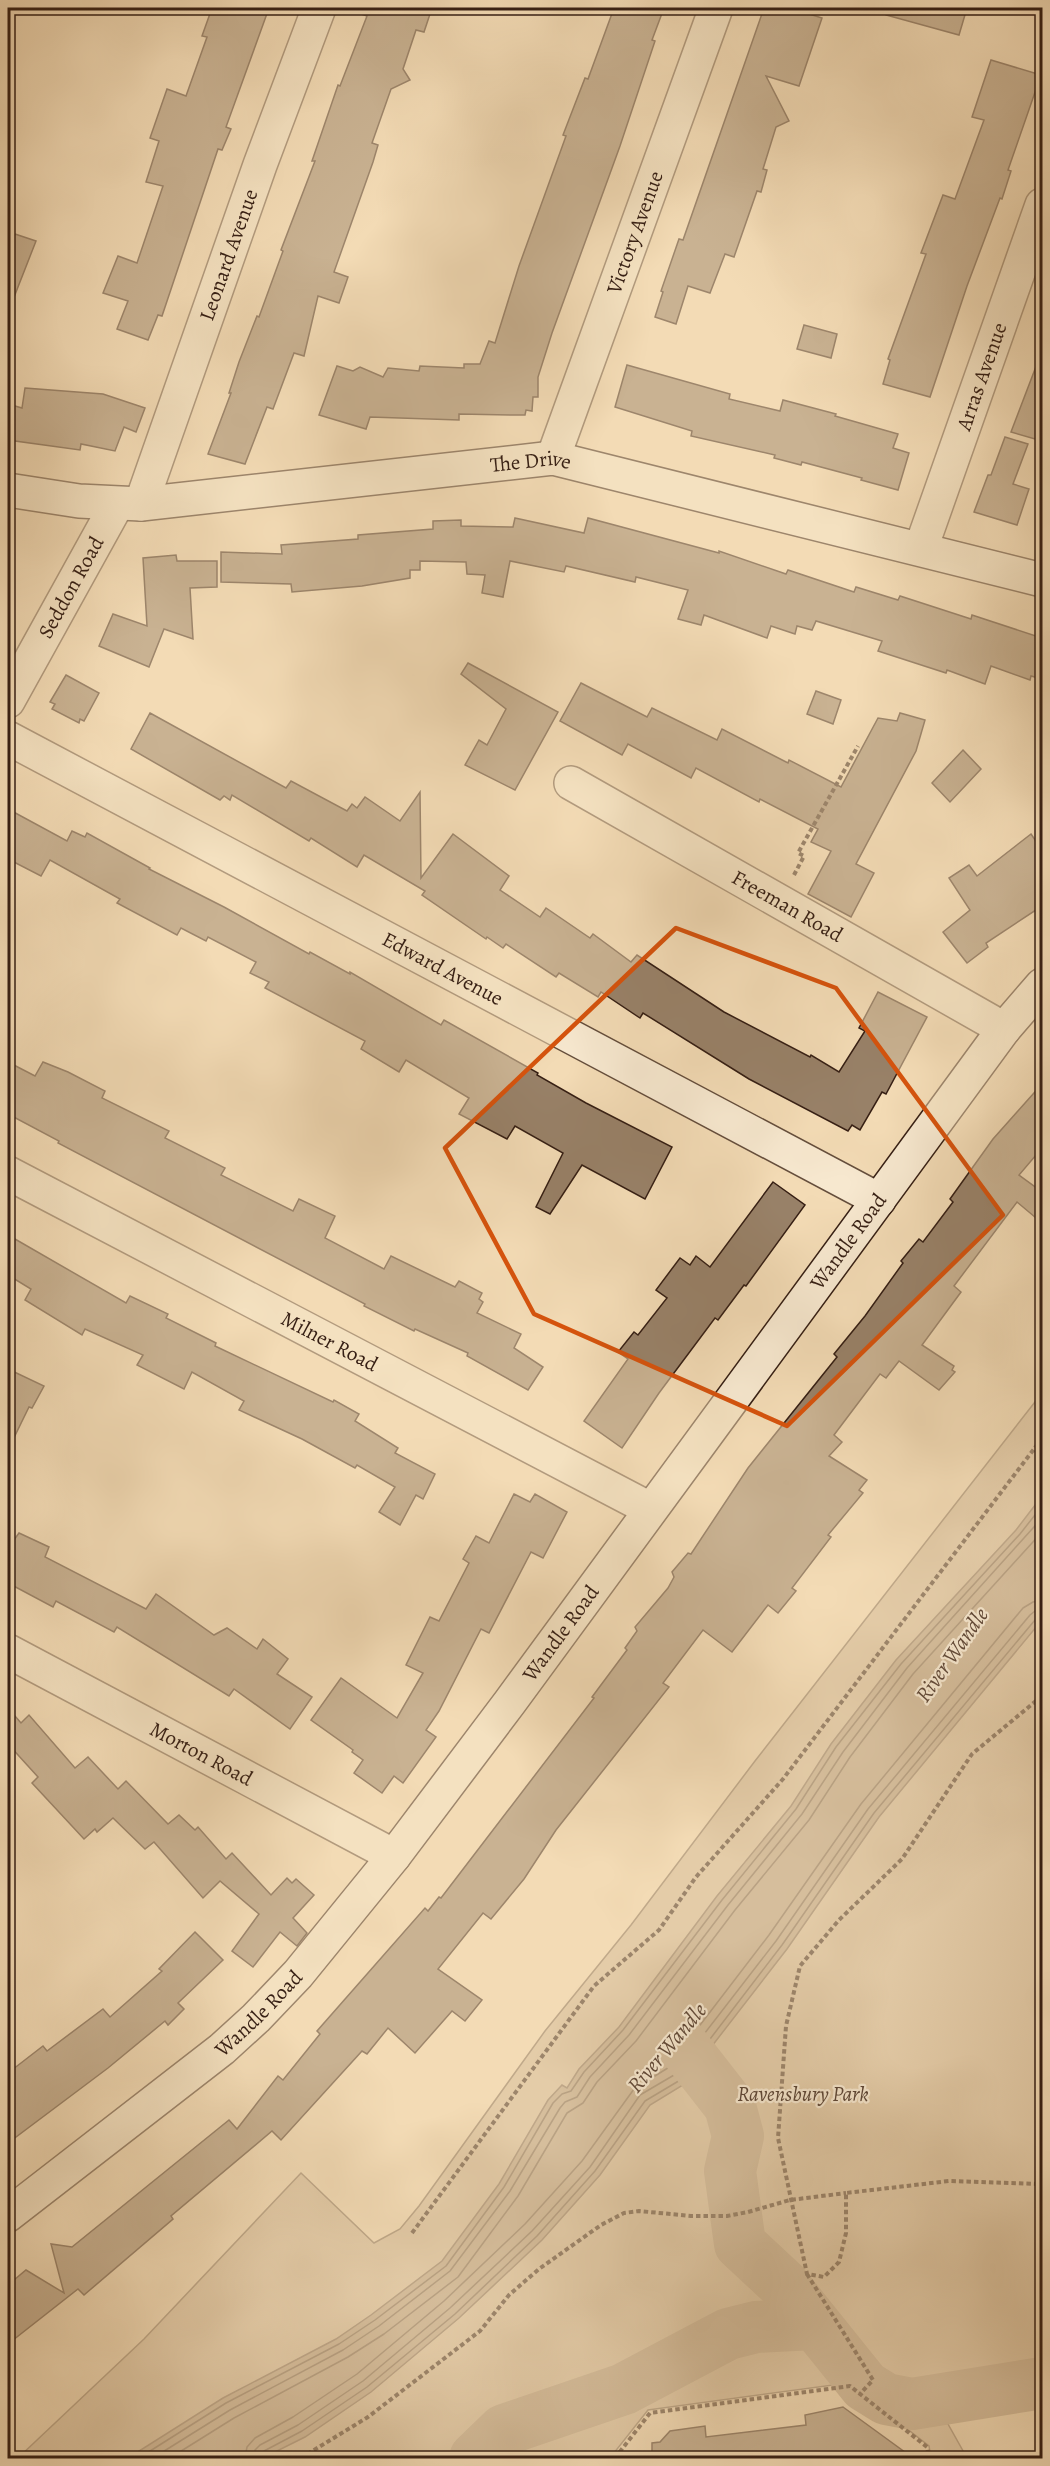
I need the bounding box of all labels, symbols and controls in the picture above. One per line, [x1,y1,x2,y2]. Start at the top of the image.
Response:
street label: Victory Avenue [599,167,670,299]
street label: Leonard Avenue [192,185,264,325]
street label: Arras Avenue [949,319,1014,435]
street label: The Drive [489,444,574,479]
street label: Seddon Road [31,531,111,643]
street label: Freeman Road [727,863,849,949]
street label: Edward Avenue [377,925,508,1012]
street label: Wandle Road [803,1187,893,1296]
street label: Milner Road [276,1304,384,1379]
street label: Wandle Road [515,1579,606,1688]
water label: River Wandle [908,1602,996,1708]
street label: Morton Road [145,1715,258,1793]
street label: Wandle Road [208,1963,309,2064]
water label: River Wandle [620,1996,714,2099]
park label: Ravensbury Park [737,2080,869,2108]

